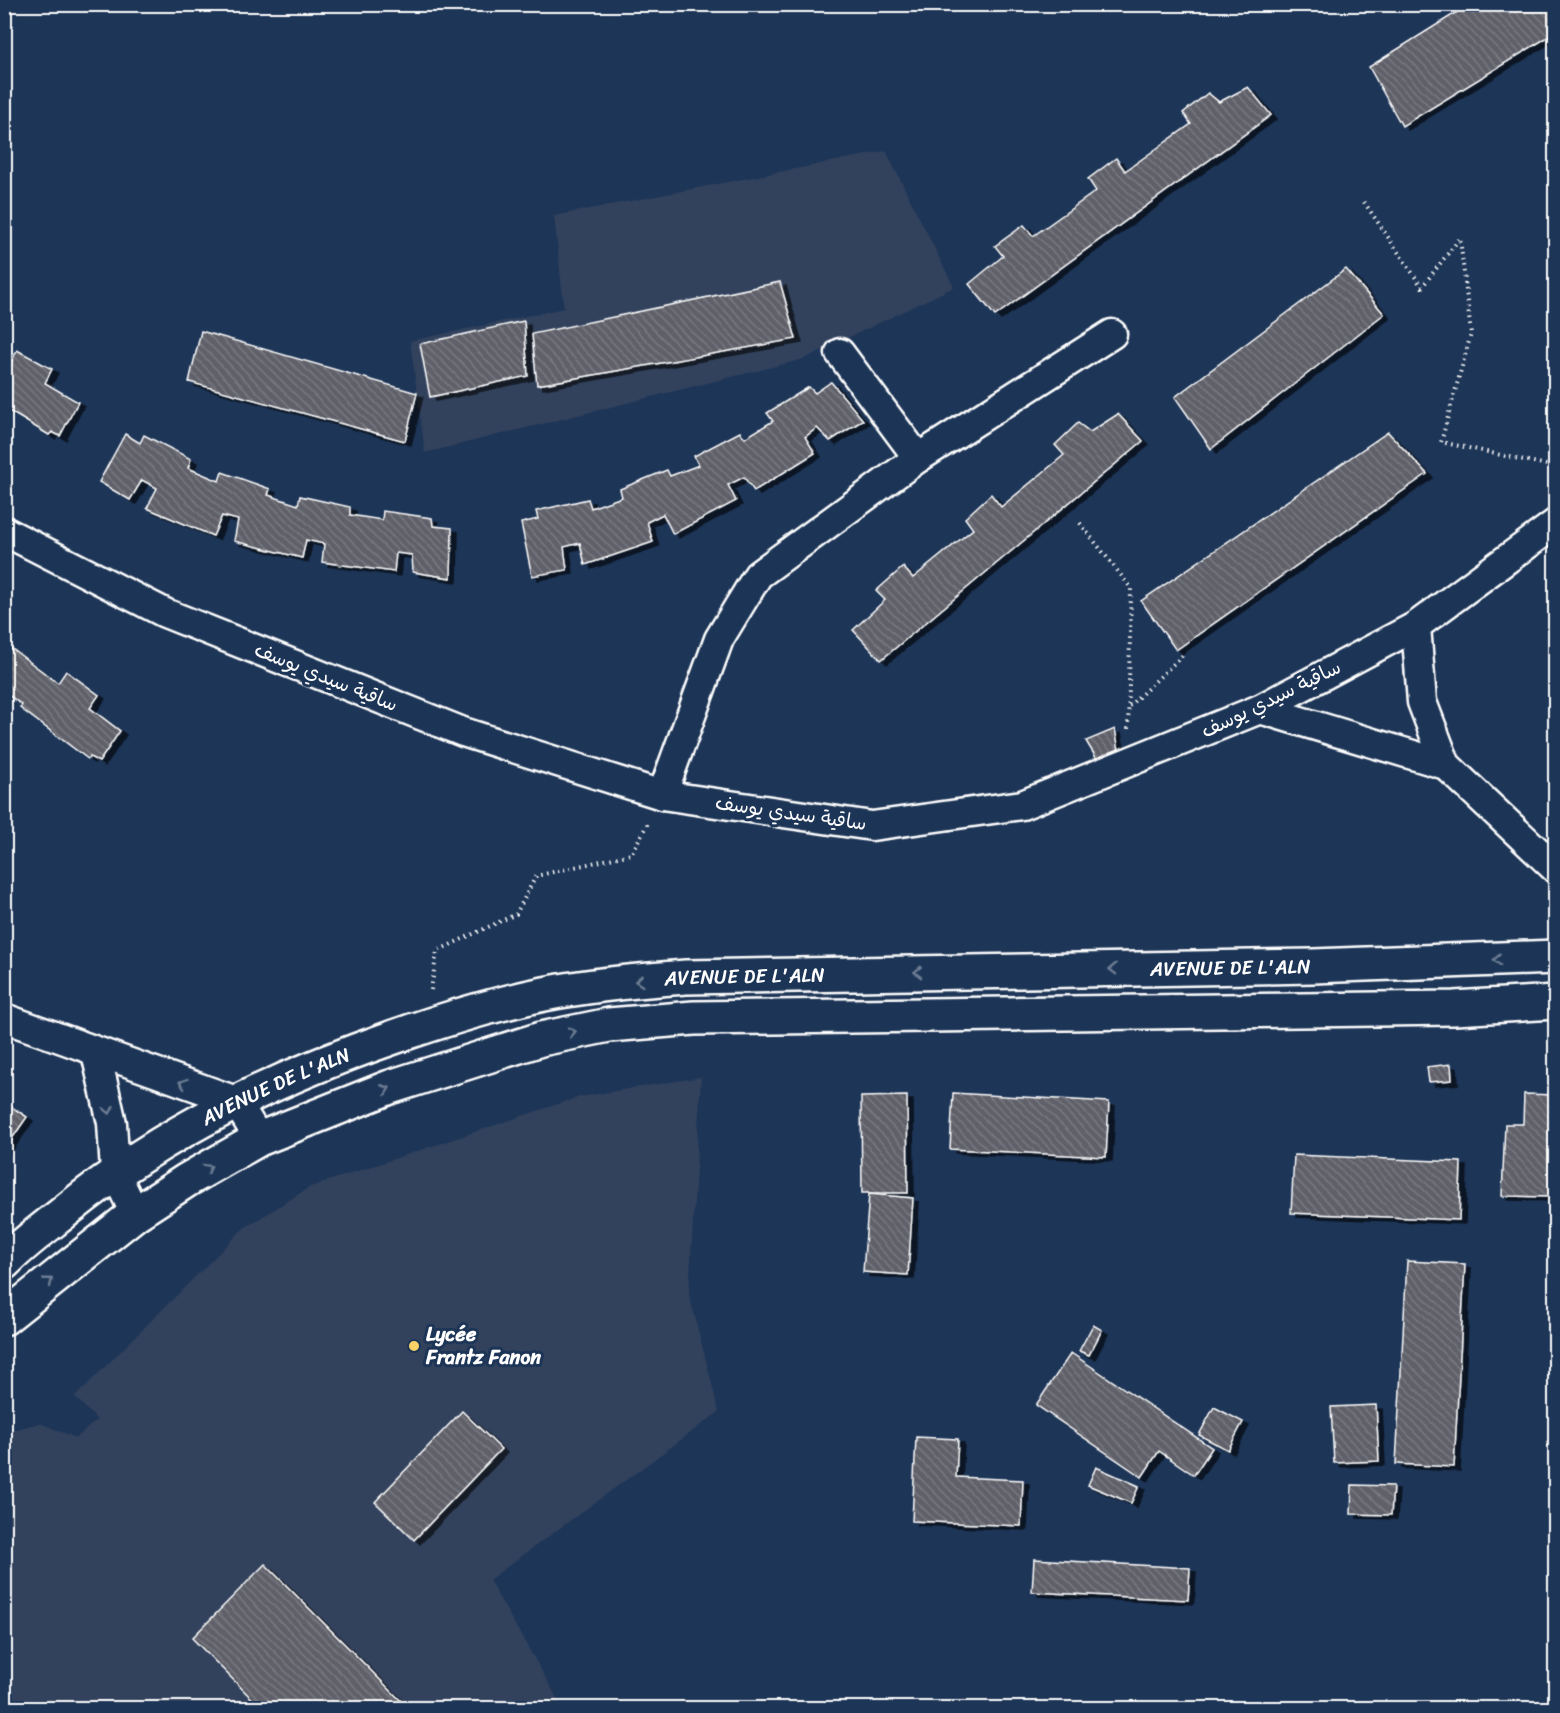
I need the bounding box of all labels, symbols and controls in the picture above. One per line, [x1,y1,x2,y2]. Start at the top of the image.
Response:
street label: ساقية سيدي يوسف [249,632,403,722]
street label: ساقية سيدي يوسف [1195,650,1347,748]
street label: ساقية سيدي يوسف [713,785,869,841]
street label: AVENUE DE L'ALN [1149,949,1311,986]
one-way arrow [1493,953,1502,966]
street label: AVENUE DE L'ALN [662,957,825,996]
one-way arrow [1109,963,1118,975]
one-way arrow [914,966,923,978]
one-way arrow [635,974,644,987]
one-way arrow [567,1026,577,1039]
street label: AVENUE DE L'ALN [194,1037,355,1136]
one-way arrow [178,1077,189,1090]
one-way arrow [379,1084,390,1096]
one-way arrow [101,1105,114,1115]
one-way arrow [202,1164,212,1175]
one-way arrow [42,1277,53,1288]
place label: Lycée Frantz Fanon [425,1317,541,1375]
marker: Lycée Frantz Fanon [407,1339,421,1353]

